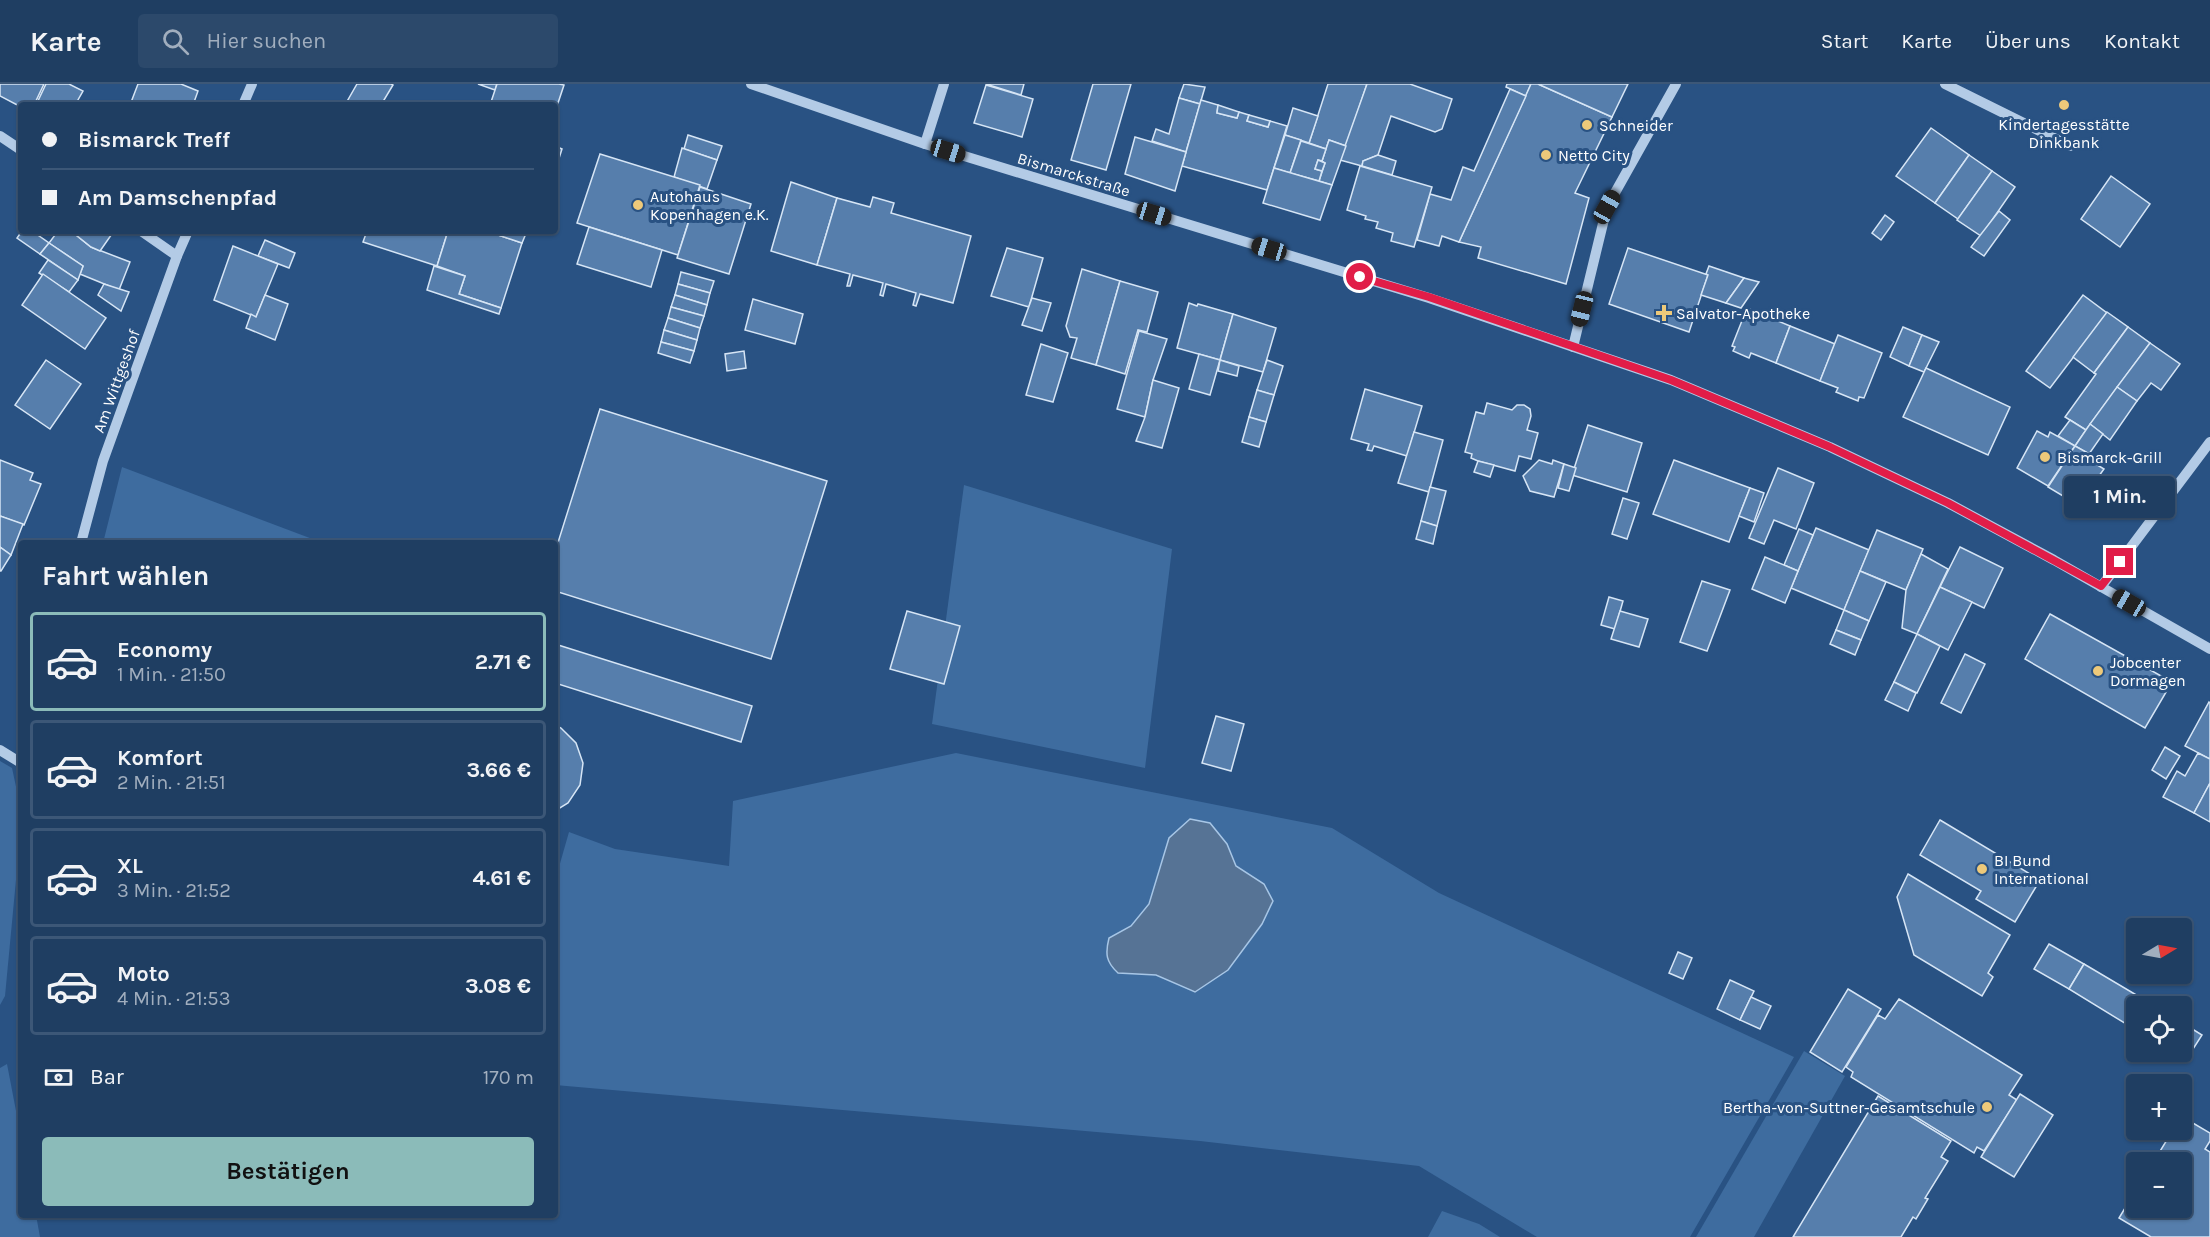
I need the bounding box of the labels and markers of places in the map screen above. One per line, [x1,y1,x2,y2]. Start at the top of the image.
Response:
marker: Kindertagesstätte Dinkbank [2057,98,2071,112]
place label: Kindertagesstätte Dinkbank [1998,115,2130,152]
place label: Schneider [1599,116,1673,135]
marker: Schneider [1580,118,1594,132]
place label: Netto City [1558,146,1630,165]
marker: Netto City [1539,148,1553,162]
place label: Autohaus Kopenhagen e.K. [650,187,769,224]
marker: Autohaus Kopenhagen e.K. [631,198,645,212]
place label: Salvator-Apotheke [1676,304,1810,323]
marker: Salvator-Apotheke [1657,306,1671,320]
place label: Bismarck-Grill [2057,448,2162,467]
marker: Bismarck-Grill [2038,450,2052,464]
place label: Jobcenter Dormagen [2110,653,2186,690]
marker: Jobcenter Dormagen [2091,664,2105,678]
place label: BI Bund International [1994,851,2089,888]
marker: BI Bund International [1975,862,1989,876]
place label: Bertha-von-Suttner-Gesamtschule [1723,1098,1975,1117]
marker: Bertha-von-Suttner-Gesamtschule [1980,1100,1994,1114]

